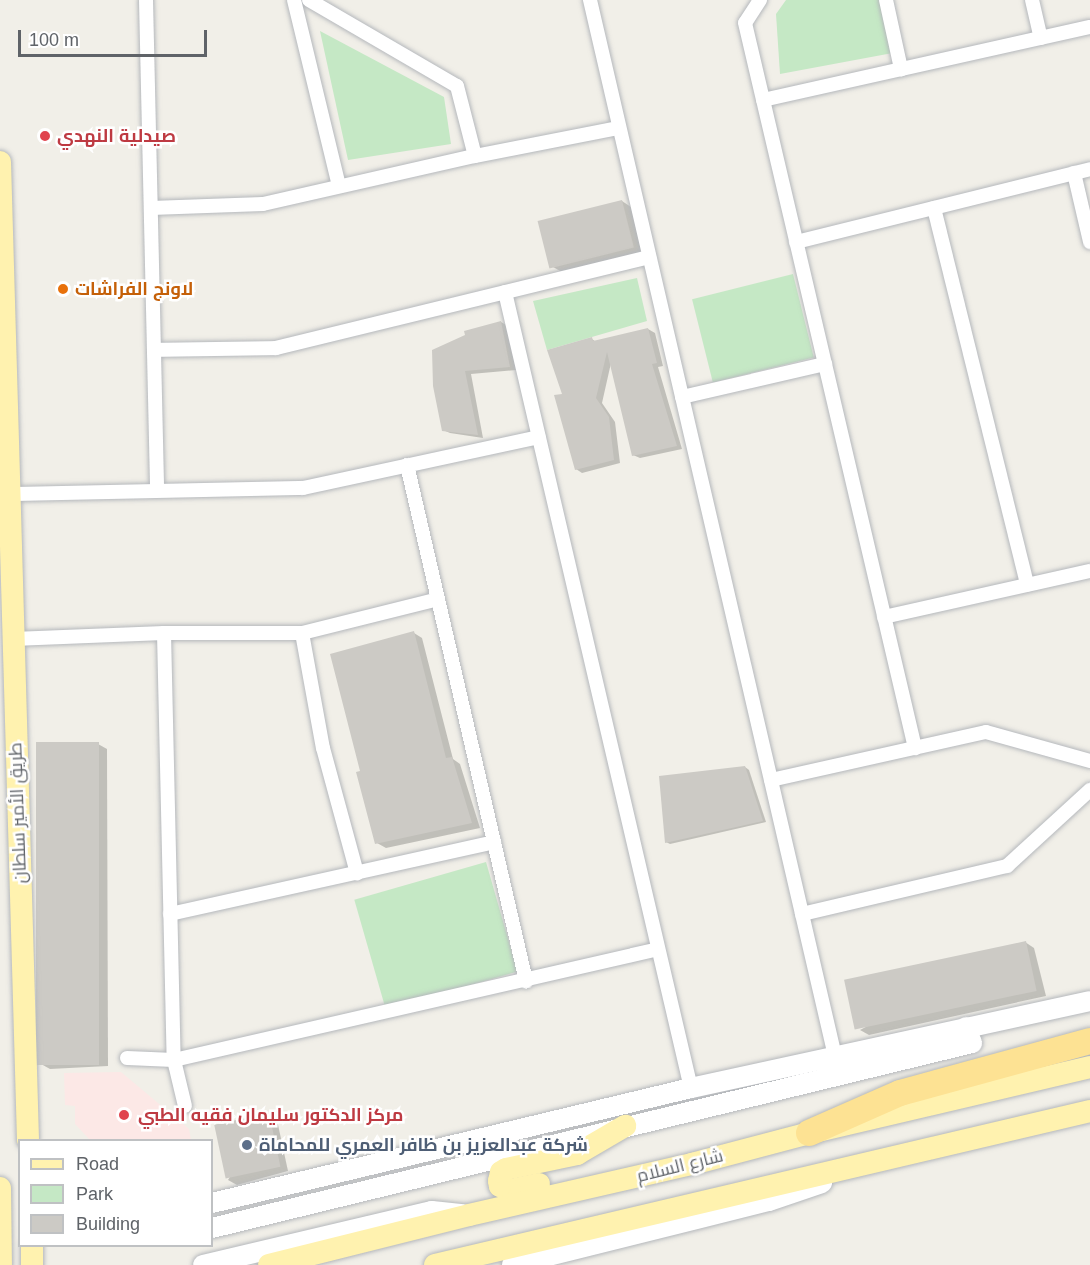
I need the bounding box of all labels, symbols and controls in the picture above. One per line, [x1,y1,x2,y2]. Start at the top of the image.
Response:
scale bar [21,18,210,56]
text: 100 m [29,30,79,50]
place label: صيدلية النهدي [57,125,176,147]
marker: صيدلية النهدي [38,129,52,143]
place label: لاونج الفراشات [75,278,193,300]
marker: لاونج الفراشات [56,282,70,296]
street label: طريق الأمير سلطان [5,742,31,884]
place label: مركز الدكتور سليمان فقيه الطبي [138,1104,403,1126]
marker: مركز الدكتور سليمان فقيه الطبي [115,1106,133,1124]
place label: شركة عبدالعزيز بن ظافر العمري للمحاماة [259,1134,588,1156]
marker: شركة عبدالعزيز بن ظافر العمري للمحاماة [240,1138,254,1152]
legend [18,1139,213,1247]
street label: شارع السلام [634,1145,726,1187]
text: Road [76,1154,119,1174]
text: Park [76,1184,113,1204]
text: Building [76,1214,140,1234]

